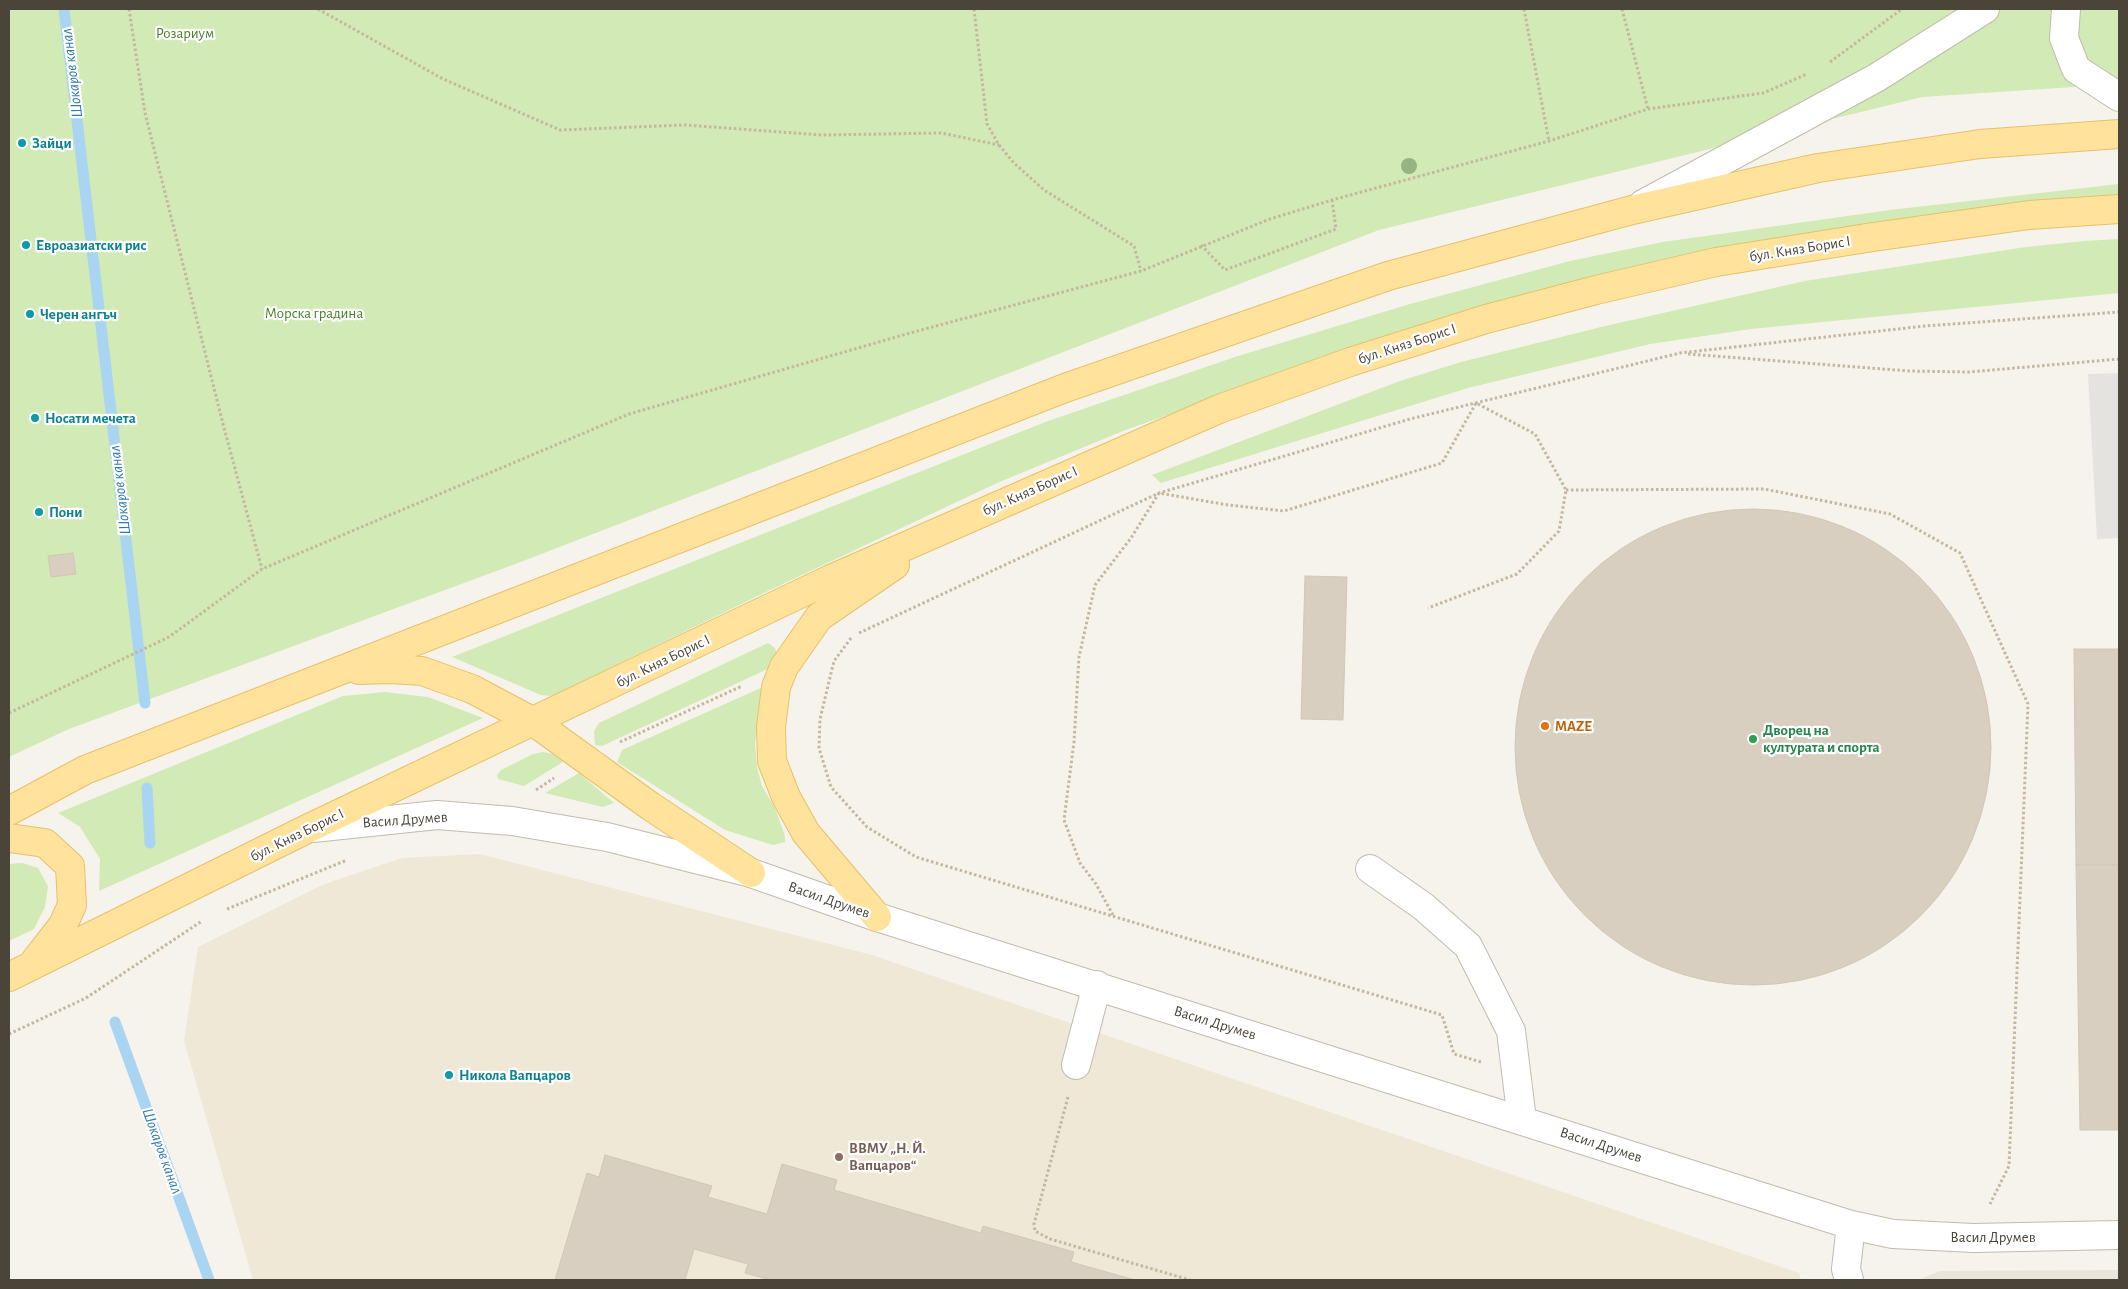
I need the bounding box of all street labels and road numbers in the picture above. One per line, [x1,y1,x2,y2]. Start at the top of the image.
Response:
street label: бул. Княз Борис I [1748,232,1852,266]
street label: бул. Княз Борис I [1356,320,1458,368]
street label: бул. Княз Борис I [980,462,1080,520]
street label: бул. Княз Борис I [613,631,713,691]
street label: бул. Княз Борис I [247,805,347,865]
street label: Васил Друмев [362,808,448,832]
street label: Васил Друмев [786,878,872,922]
street label: Васил Друмев [1172,1002,1258,1044]
street label: Васил Друмев [1558,1123,1644,1167]
street label: Васил Друмев [1950,1228,2036,1246]

